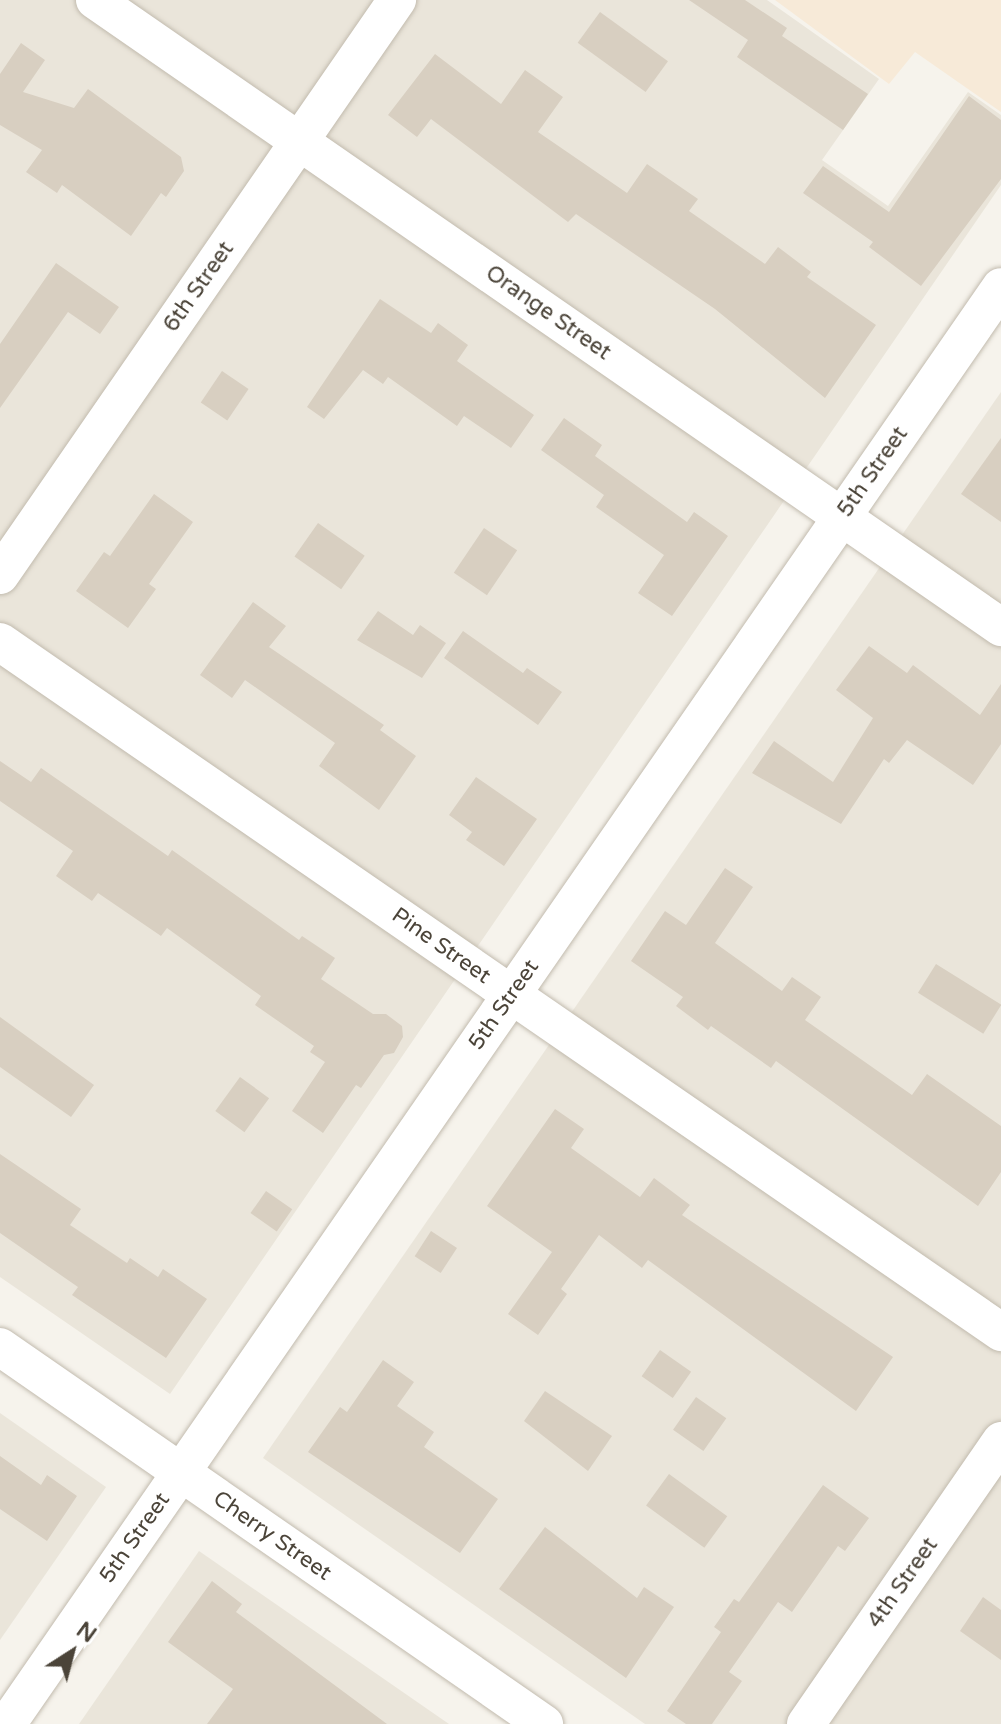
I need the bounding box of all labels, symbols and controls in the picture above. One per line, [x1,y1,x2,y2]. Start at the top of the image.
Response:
street label: 6th Street [158,237,240,337]
street label: Orange Street [480,260,616,366]
street label: 5th Street [832,422,914,522]
street label: Pine Street [387,902,495,990]
street label: 5th Street [463,955,545,1055]
street label: Cherry Street [208,1485,336,1587]
street label: 5th Street [94,1488,176,1588]
street label: 4th Street [862,1533,944,1633]
north arrow [32,1612,112,1692]
text: N [71,1617,101,1648]

